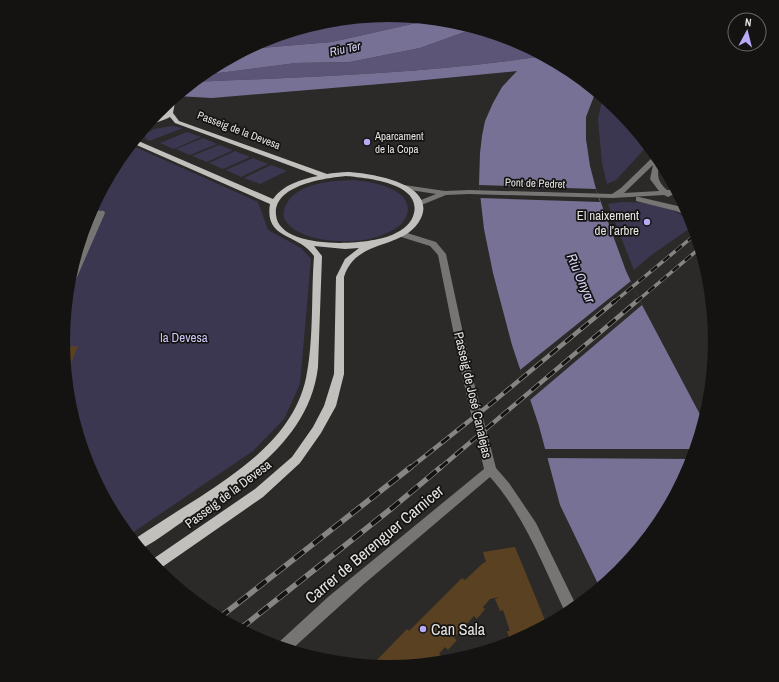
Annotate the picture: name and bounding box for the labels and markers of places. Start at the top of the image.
place label: Aparcament de la Copa [374,129,424,156]
marker: Aparcament de la Copa [362,137,372,147]
place label: El naixement de l’arbre [577,207,639,239]
marker: El naixement de l’arbre [642,217,652,227]
place label: Can Sala [431,618,486,640]
marker: Can Sala [418,624,428,634]

